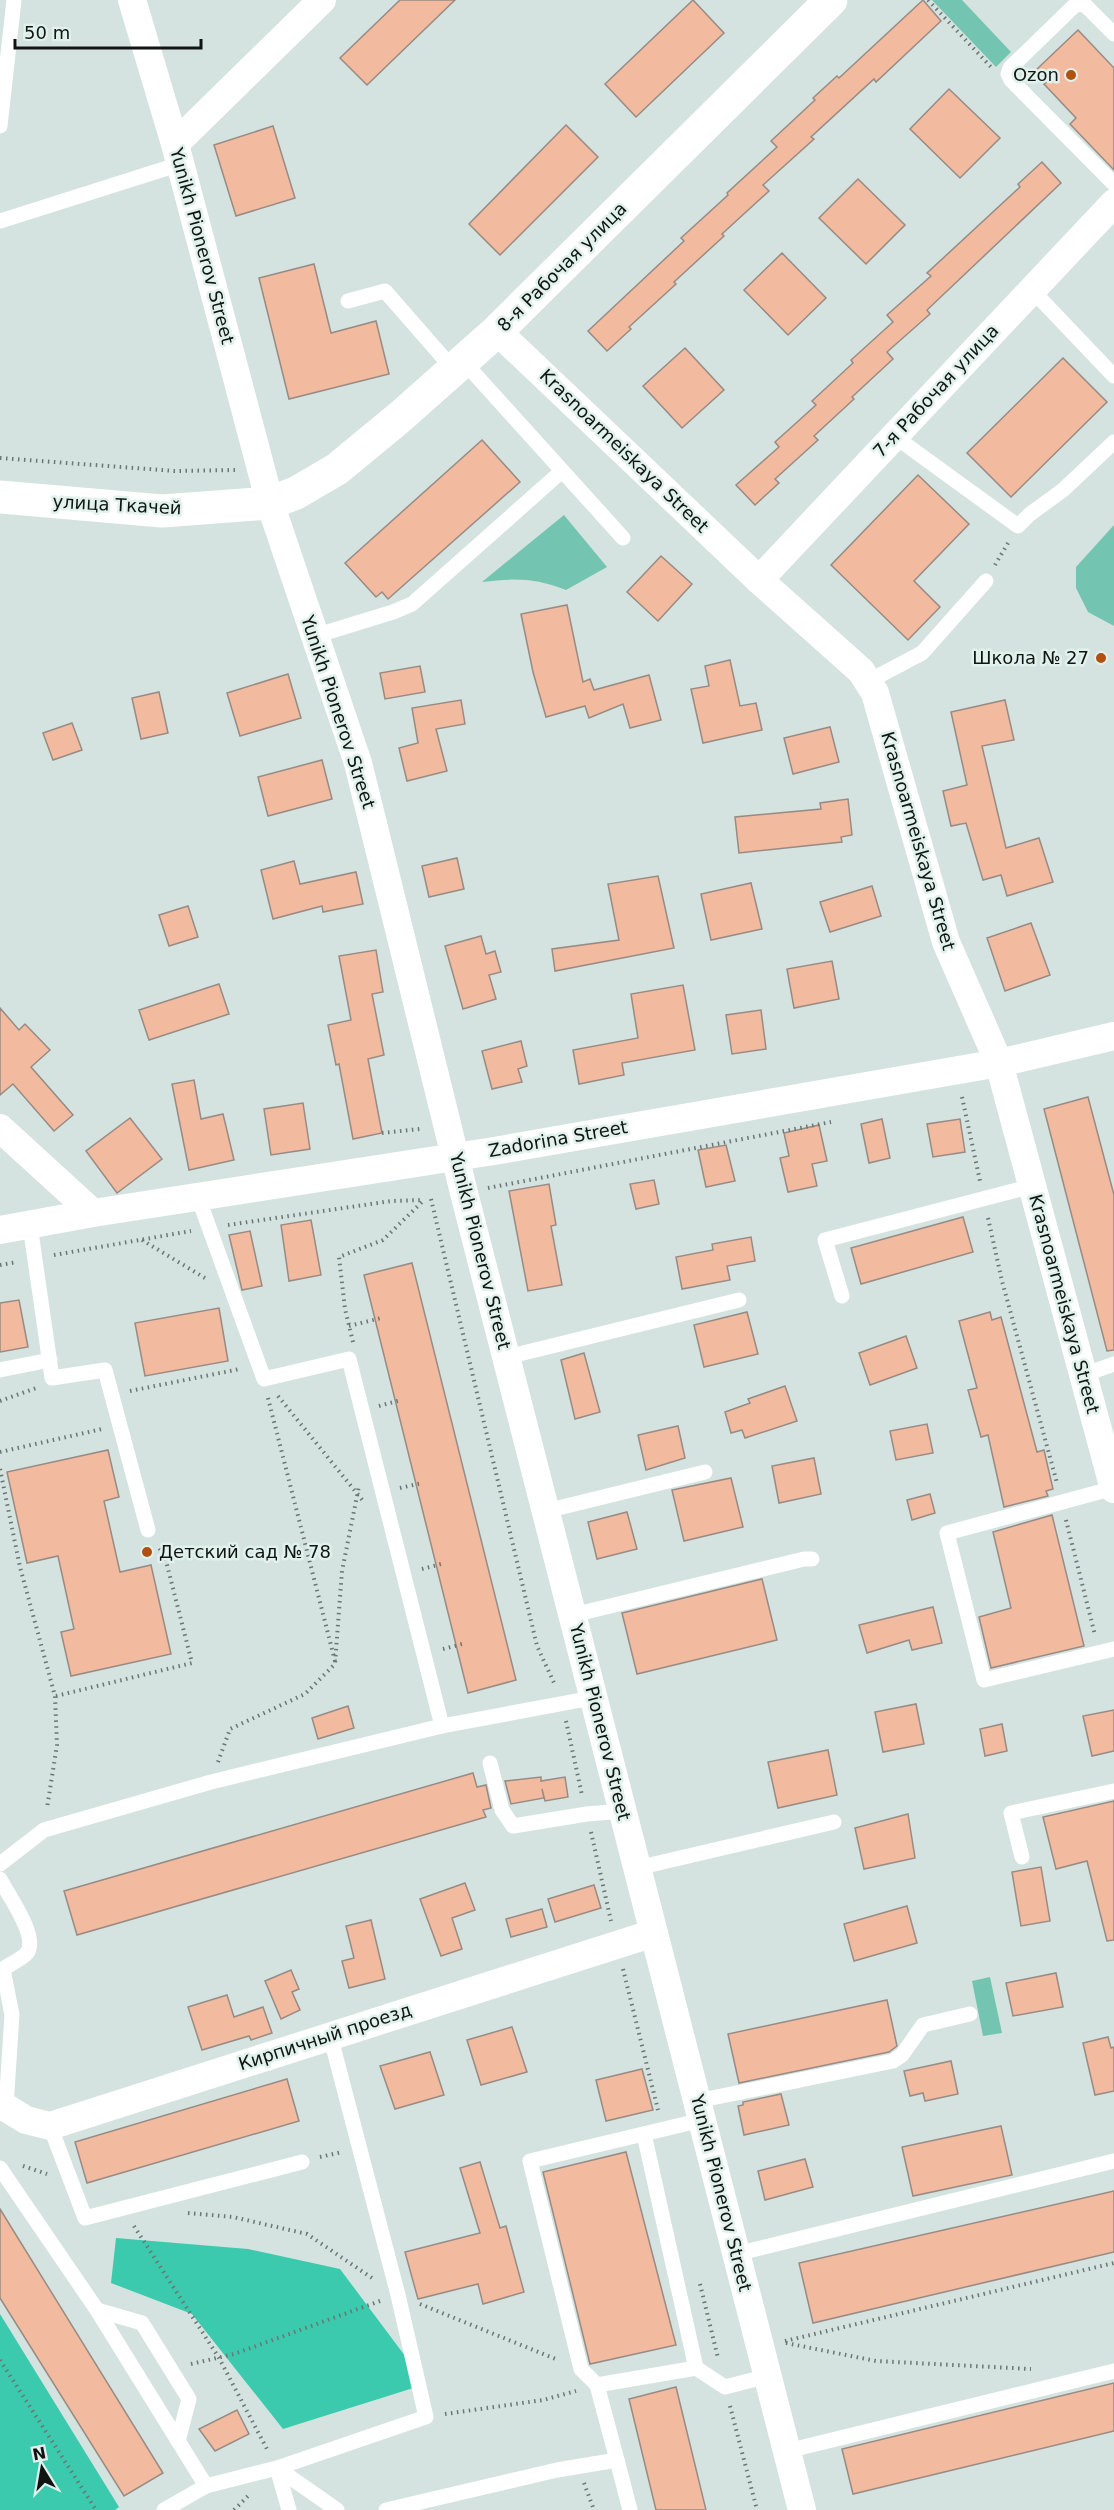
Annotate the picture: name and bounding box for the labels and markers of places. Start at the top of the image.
place label: Ozon [1013,64,1059,85]
marker: Ozon [1064,68,1078,82]
place label: Школа № 27 [972,647,1089,668]
marker: Школа № 27 [1094,651,1108,665]
place label: Детский сад № 78 [159,1541,331,1562]
marker: Детский сад № 78 [140,1545,154,1559]

